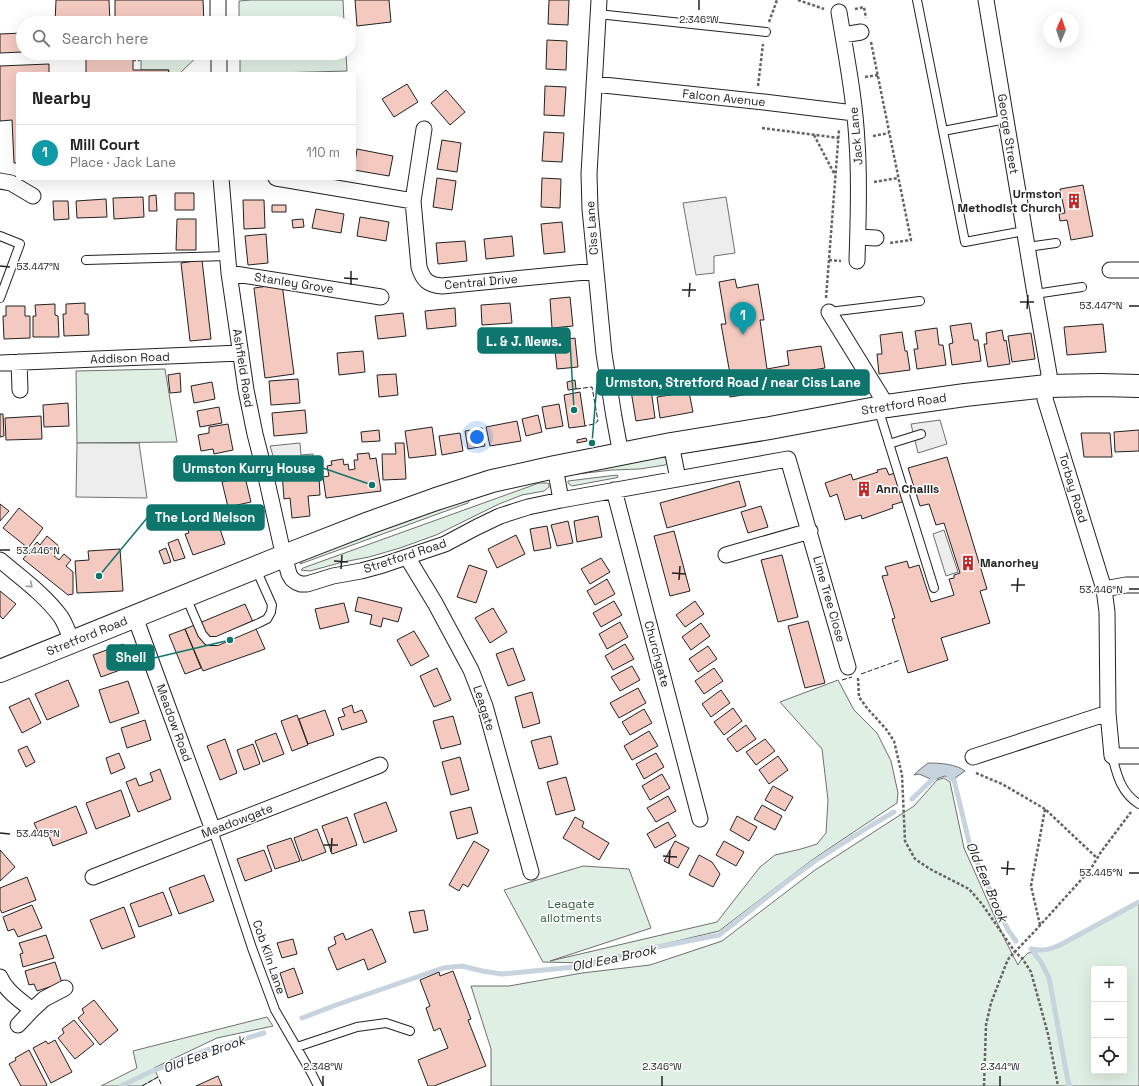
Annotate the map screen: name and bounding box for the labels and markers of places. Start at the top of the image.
place label: Urmston Methodist Church [958,186,1062,216]
building icon: Urmston Methodist Church [1065,192,1083,210]
pin: 1 [730,302,756,335]
callout: L. & J. News. [478,328,570,353]
callout: Urmston, Stretford Road / near Ciss Lane [597,370,869,395]
callout: Urmston Kurry House [174,456,323,481]
building icon: Ann Challis [855,480,873,498]
place label: Ann Challis [876,481,939,497]
callout: The Lord Nelson [147,505,264,530]
building icon: Manorhey [959,554,977,572]
place label: Manorhey [980,555,1039,571]
callout: Shell [107,645,154,670]

